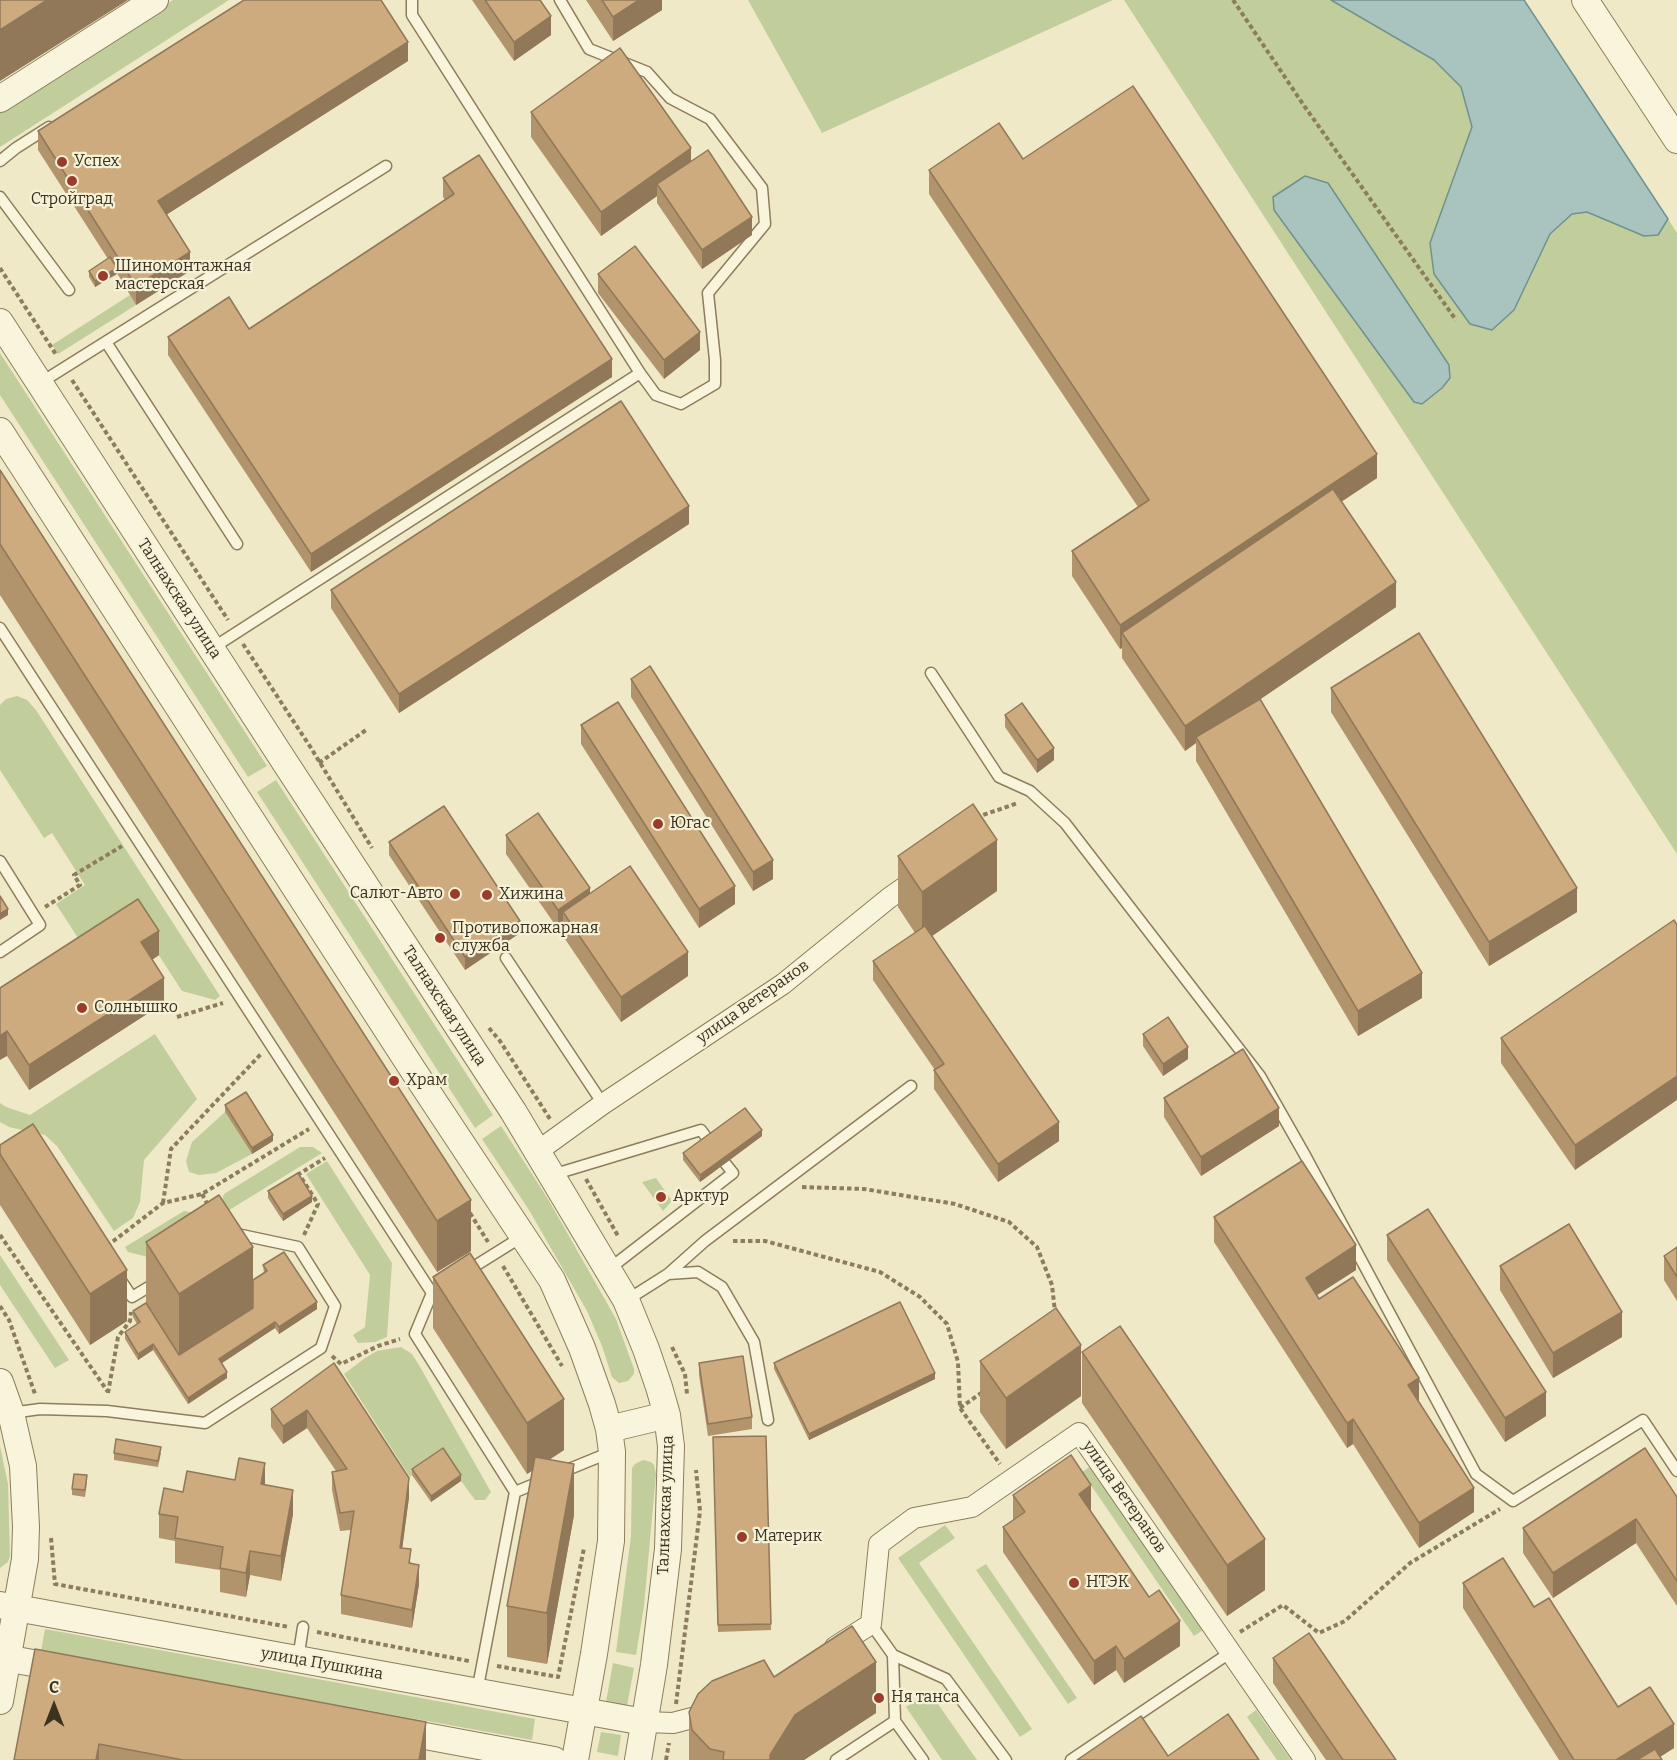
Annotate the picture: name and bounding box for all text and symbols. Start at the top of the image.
place label: Успех [74,152,119,172]
marker: Успех [55,155,69,169]
marker: Стройград [65,174,79,188]
place label: Стройград [31,190,113,210]
place label: Шиномонтажная мастерская [115,257,251,295]
marker: Шиномонтажная мастерская [96,269,110,283]
street label: Талнахская улица [133,535,225,663]
place label: Югас [670,814,710,834]
marker: Югас [651,817,665,831]
place label: Салют-Авто [350,884,443,904]
place label: Хижина [499,885,564,905]
marker: Салют-Авто [448,887,462,901]
marker: Хижина [480,888,494,902]
place label: Противопожарная служба [452,919,598,957]
marker: Противопожарная служба [433,931,447,945]
street label: Талнахская улица [398,942,490,1070]
street label: улица Ветеранов [693,956,813,1048]
place label: Солнышко [94,998,178,1018]
marker: Солнышко [75,1001,89,1015]
place label: Храм [406,1071,447,1091]
marker: Храм [387,1074,401,1088]
place label: Арктур [673,1187,729,1207]
marker: Арктур [654,1190,668,1204]
street label: Талнахская улица [654,1435,678,1575]
street label: улица Ветеранов [1078,1437,1170,1557]
place label: Материк [754,1527,822,1547]
marker: Материк [735,1530,749,1544]
place label: НТЭК [1086,1573,1129,1593]
marker: НТЭК [1067,1576,1081,1590]
street label: улица Пушкина [259,1644,385,1684]
north arrow [24,1676,84,1736]
text: С [49,1678,59,1697]
place label: Ня танса [891,1688,960,1708]
marker: Ня танса [872,1691,886,1705]

